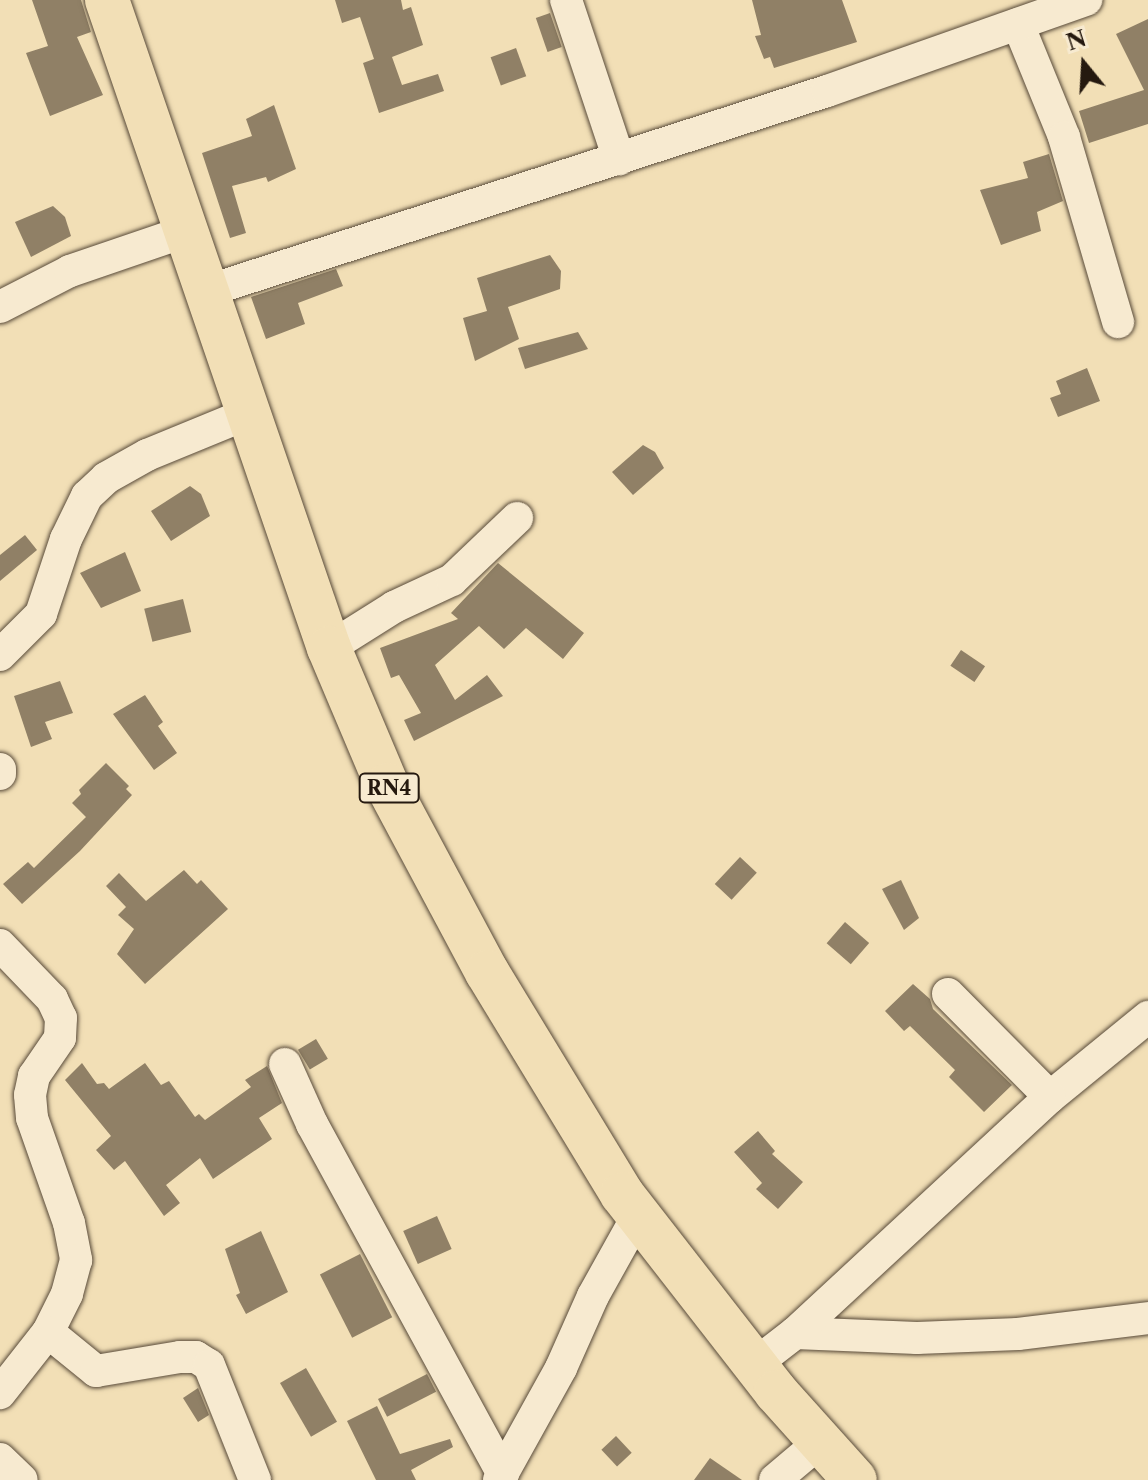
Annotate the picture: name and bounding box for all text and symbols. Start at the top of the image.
north arrow [1044,24,1124,104]
text: N [1063,25,1090,56]
road number: RN4 [357,772,421,804]

